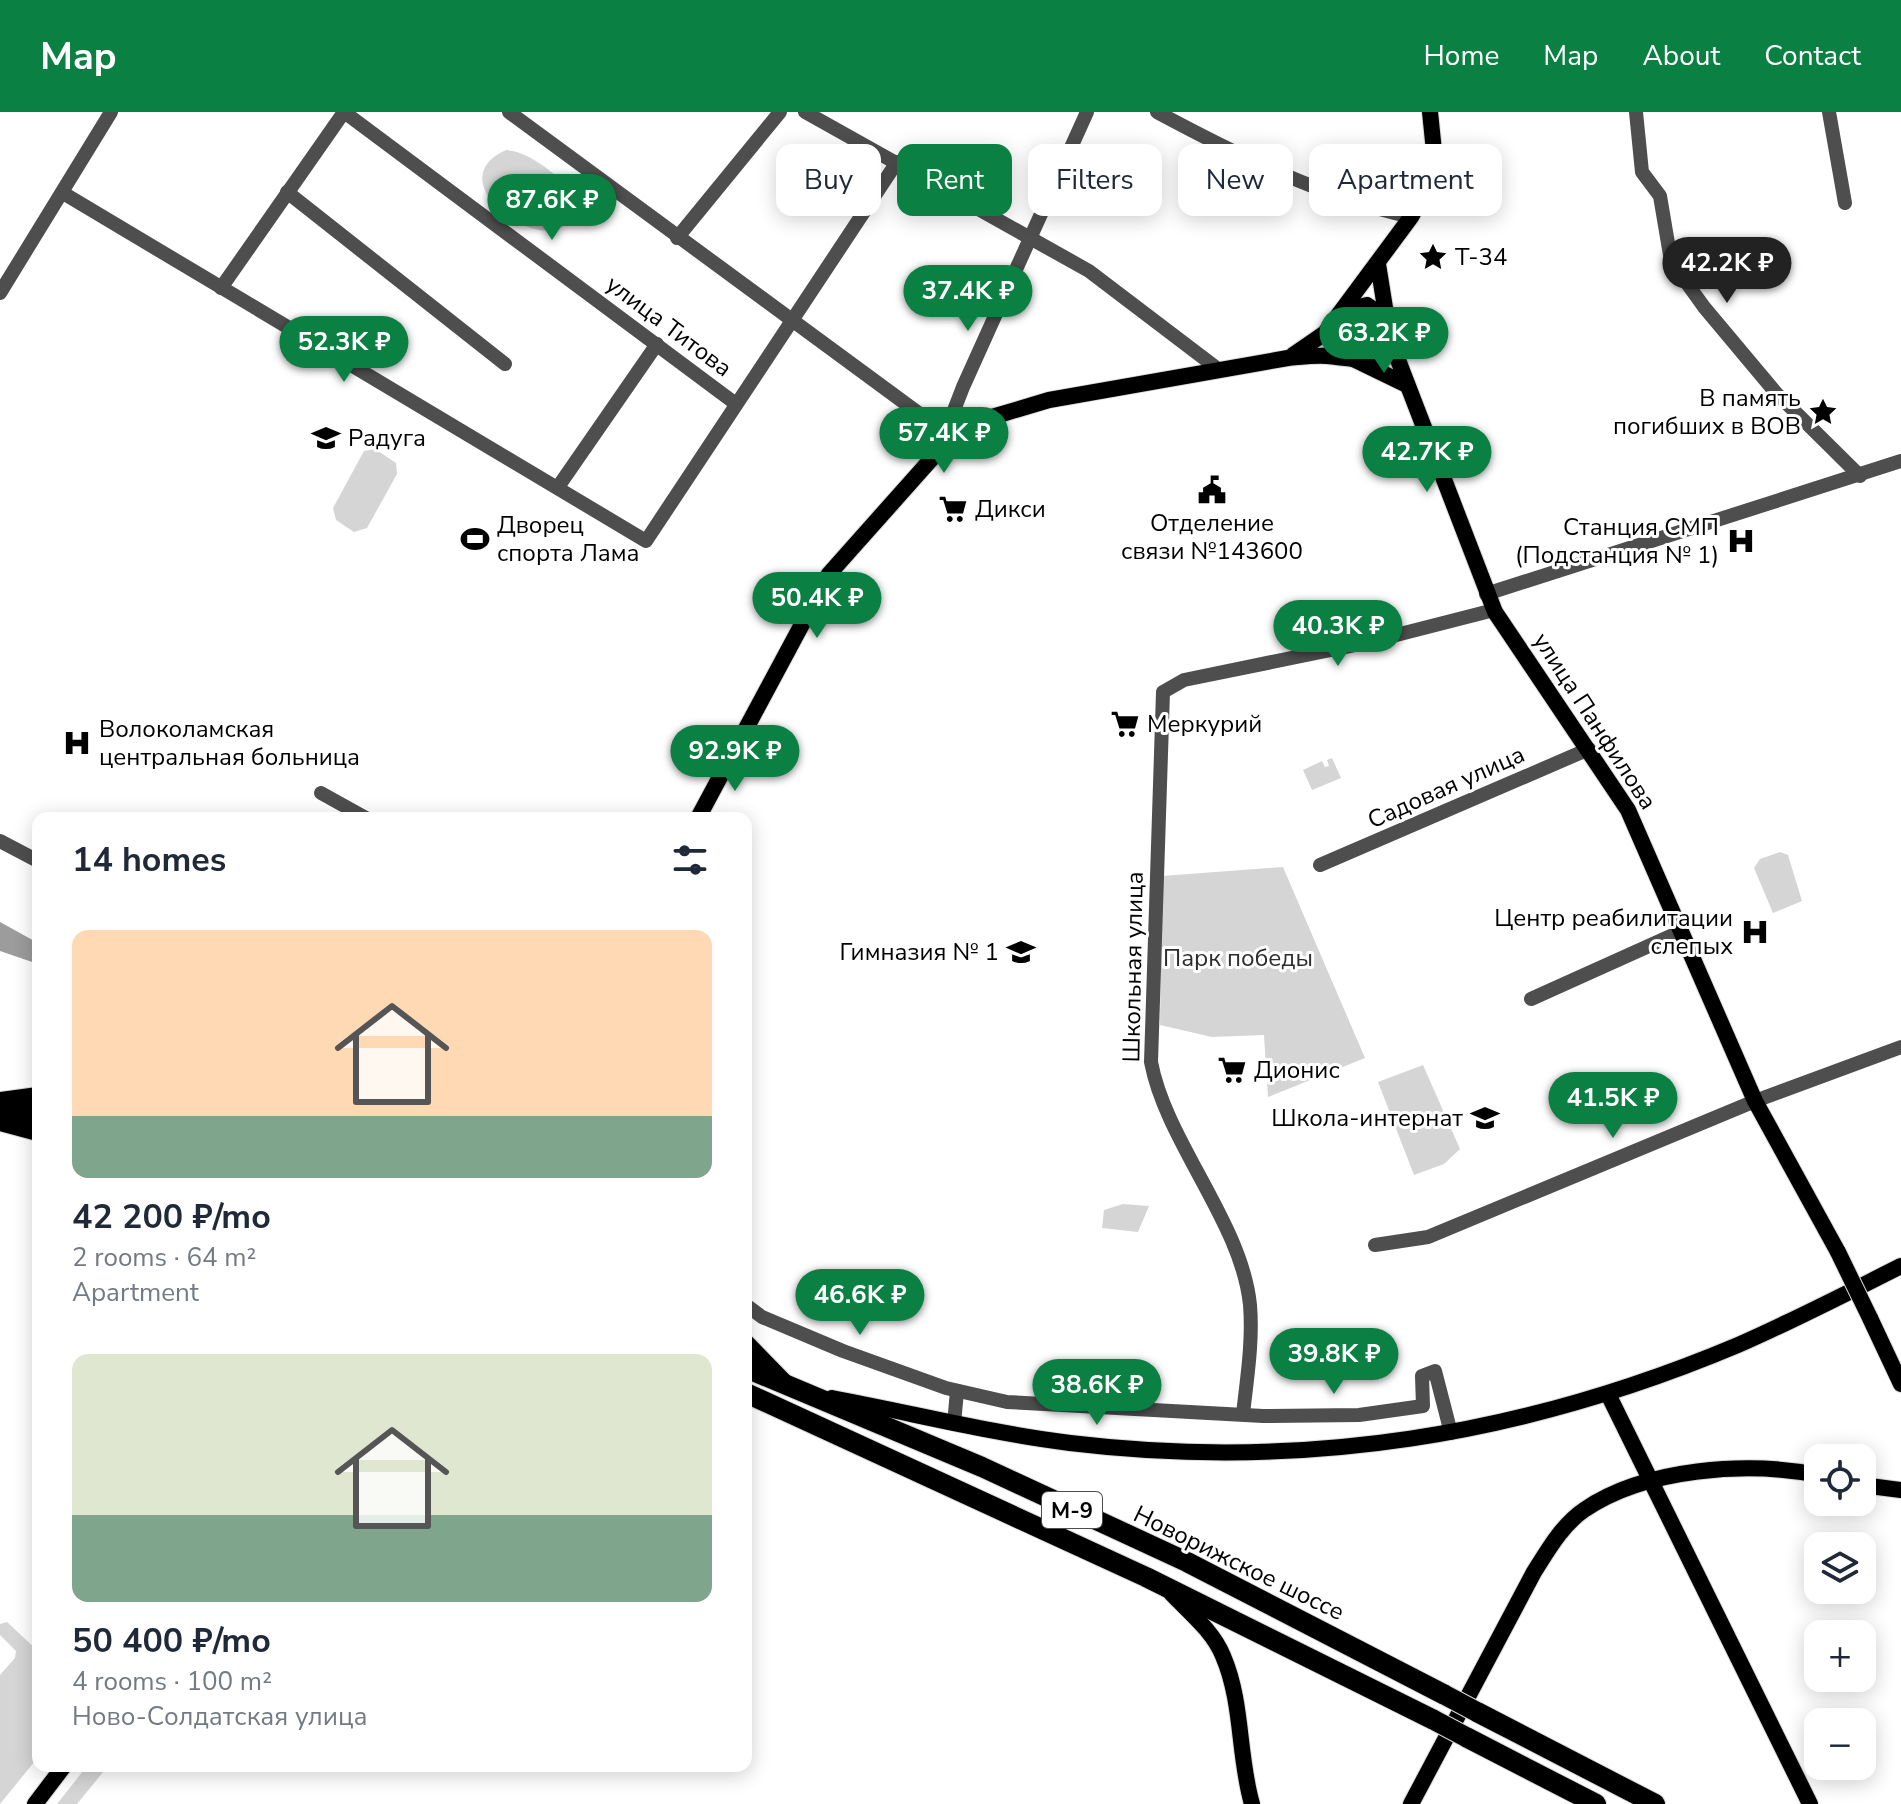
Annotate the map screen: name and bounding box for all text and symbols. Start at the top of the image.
text: Map [40,31,117,82]
text: Home [1424,37,1499,75]
text: Map [1543,37,1598,75]
text: About [1642,37,1720,75]
text: Contact [1764,37,1861,75]
chip: Buy [776,144,881,216]
chip: Rent [897,144,1012,216]
chip: Filters [1028,144,1162,216]
chip: New [1178,144,1293,216]
chip: Apartment [1309,144,1502,216]
pin: 87.6K ₽ [478,174,626,242]
text: 87.6K ₽ [505,182,599,217]
pin: 42.2K ₽ [1653,237,1801,305]
place label: Т-34 [1455,241,1507,273]
place icon: Т-34 [1418,242,1448,272]
text: 42.2K ₽ [1680,245,1774,280]
pin: 37.4K ₽ [894,265,1042,333]
street label: улица Титова [599,268,739,384]
text: 37.4K ₽ [921,273,1015,308]
pin: 63.2K ₽ [1310,307,1458,375]
text: 63.2K ₽ [1337,315,1431,350]
pin: 52.3K ₽ [270,316,418,384]
text: 52.3K ₽ [297,324,391,359]
place label: В память погибших в ВОВ [1613,382,1801,442]
place icon: В память погибших в ВОВ [1808,397,1838,427]
pin: 57.4K ₽ [870,407,1018,475]
text: 57.4K ₽ [897,415,991,450]
place label: Радуга [348,422,426,454]
school or university icon: Радуга [311,423,341,453]
pin: 42.7K ₽ [1353,426,1501,494]
text: 42.7K ₽ [1380,434,1474,469]
public building icon: Отделение связи №143600 [1197,475,1227,505]
place label: Дикси [975,493,1046,525]
supermarket icon: Дикси [938,494,968,524]
place label: Отделение связи №143600 [1121,507,1303,567]
place label: Дворец спорта Лама [497,509,639,569]
place label: Станция СМП (Подстанция № 1) [1515,511,1719,571]
sports icon: Дворец спорта Лама [460,524,490,554]
hospital icon: Станция СМП (Подстанция № 1) [1726,526,1756,556]
pin: 50.4K ₽ [743,572,891,640]
text: 50.4K ₽ [770,580,864,615]
pin: 40.3K ₽ [1264,600,1412,668]
text: 40.3K ₽ [1291,608,1385,643]
street label: улица Панфилова [1526,626,1664,816]
place label: Меркурий [1147,708,1262,740]
supermarket icon: Меркурий [1110,709,1140,739]
place label: Волоколамская центральная больница [99,713,360,773]
pin: 92.9K ₽ [661,725,809,793]
hospital icon: Волоколамская центральная больница [62,728,92,758]
text: 92.9K ₽ [688,733,782,768]
street label: Садовая улица [1362,738,1530,836]
text: 14 homes [72,837,226,883]
icon: filters [668,838,712,882]
street label: Школьная улица [1115,871,1151,1063]
place label: Центр реабилитации слепых [1494,902,1733,962]
hospital icon: Центр реабилитации слепых [1740,917,1770,947]
place label: Гимназия № 1 [840,936,999,968]
school or university icon: Гимназия № 1 [1006,937,1036,967]
park label: Парк победы [1163,942,1313,974]
icon: home [320,982,464,1126]
place label: Дионис [1254,1054,1340,1086]
supermarket icon: Дионис [1217,1055,1247,1085]
pin: 41.5K ₽ [1539,1072,1687,1140]
text: 41.5K ₽ [1566,1080,1660,1115]
place label: Школа-интернат [1271,1102,1463,1134]
school or university icon: Школа-интернат [1470,1103,1500,1133]
text: 42 200 ₽/mo [72,1194,271,1240]
text: 2 rooms · 64 m² [72,1240,256,1275]
pin: 46.6K ₽ [786,1269,934,1337]
text: Apartment [72,1275,199,1310]
text: 46.6K ₽ [813,1277,907,1312]
pin: 39.8K ₽ [1260,1328,1408,1396]
text: 39.8K ₽ [1287,1336,1381,1371]
pin: 38.6K ₽ [1023,1359,1171,1427]
text: 38.6K ₽ [1050,1367,1144,1402]
icon: home [320,1406,464,1550]
map controls [1804,1444,1876,1780]
button: locate [1804,1444,1876,1516]
road number: М-9 [1042,1492,1102,1528]
street label: Новорижское шоссе [1128,1498,1350,1628]
button: layers [1804,1532,1876,1604]
text: 50 400 ₽/mo [72,1618,271,1664]
button: + [1804,1620,1876,1692]
text: 4 rooms · 100 m² [72,1664,272,1699]
text: Ново-Солдатская улица [72,1699,368,1734]
button: − [1804,1708,1876,1780]

